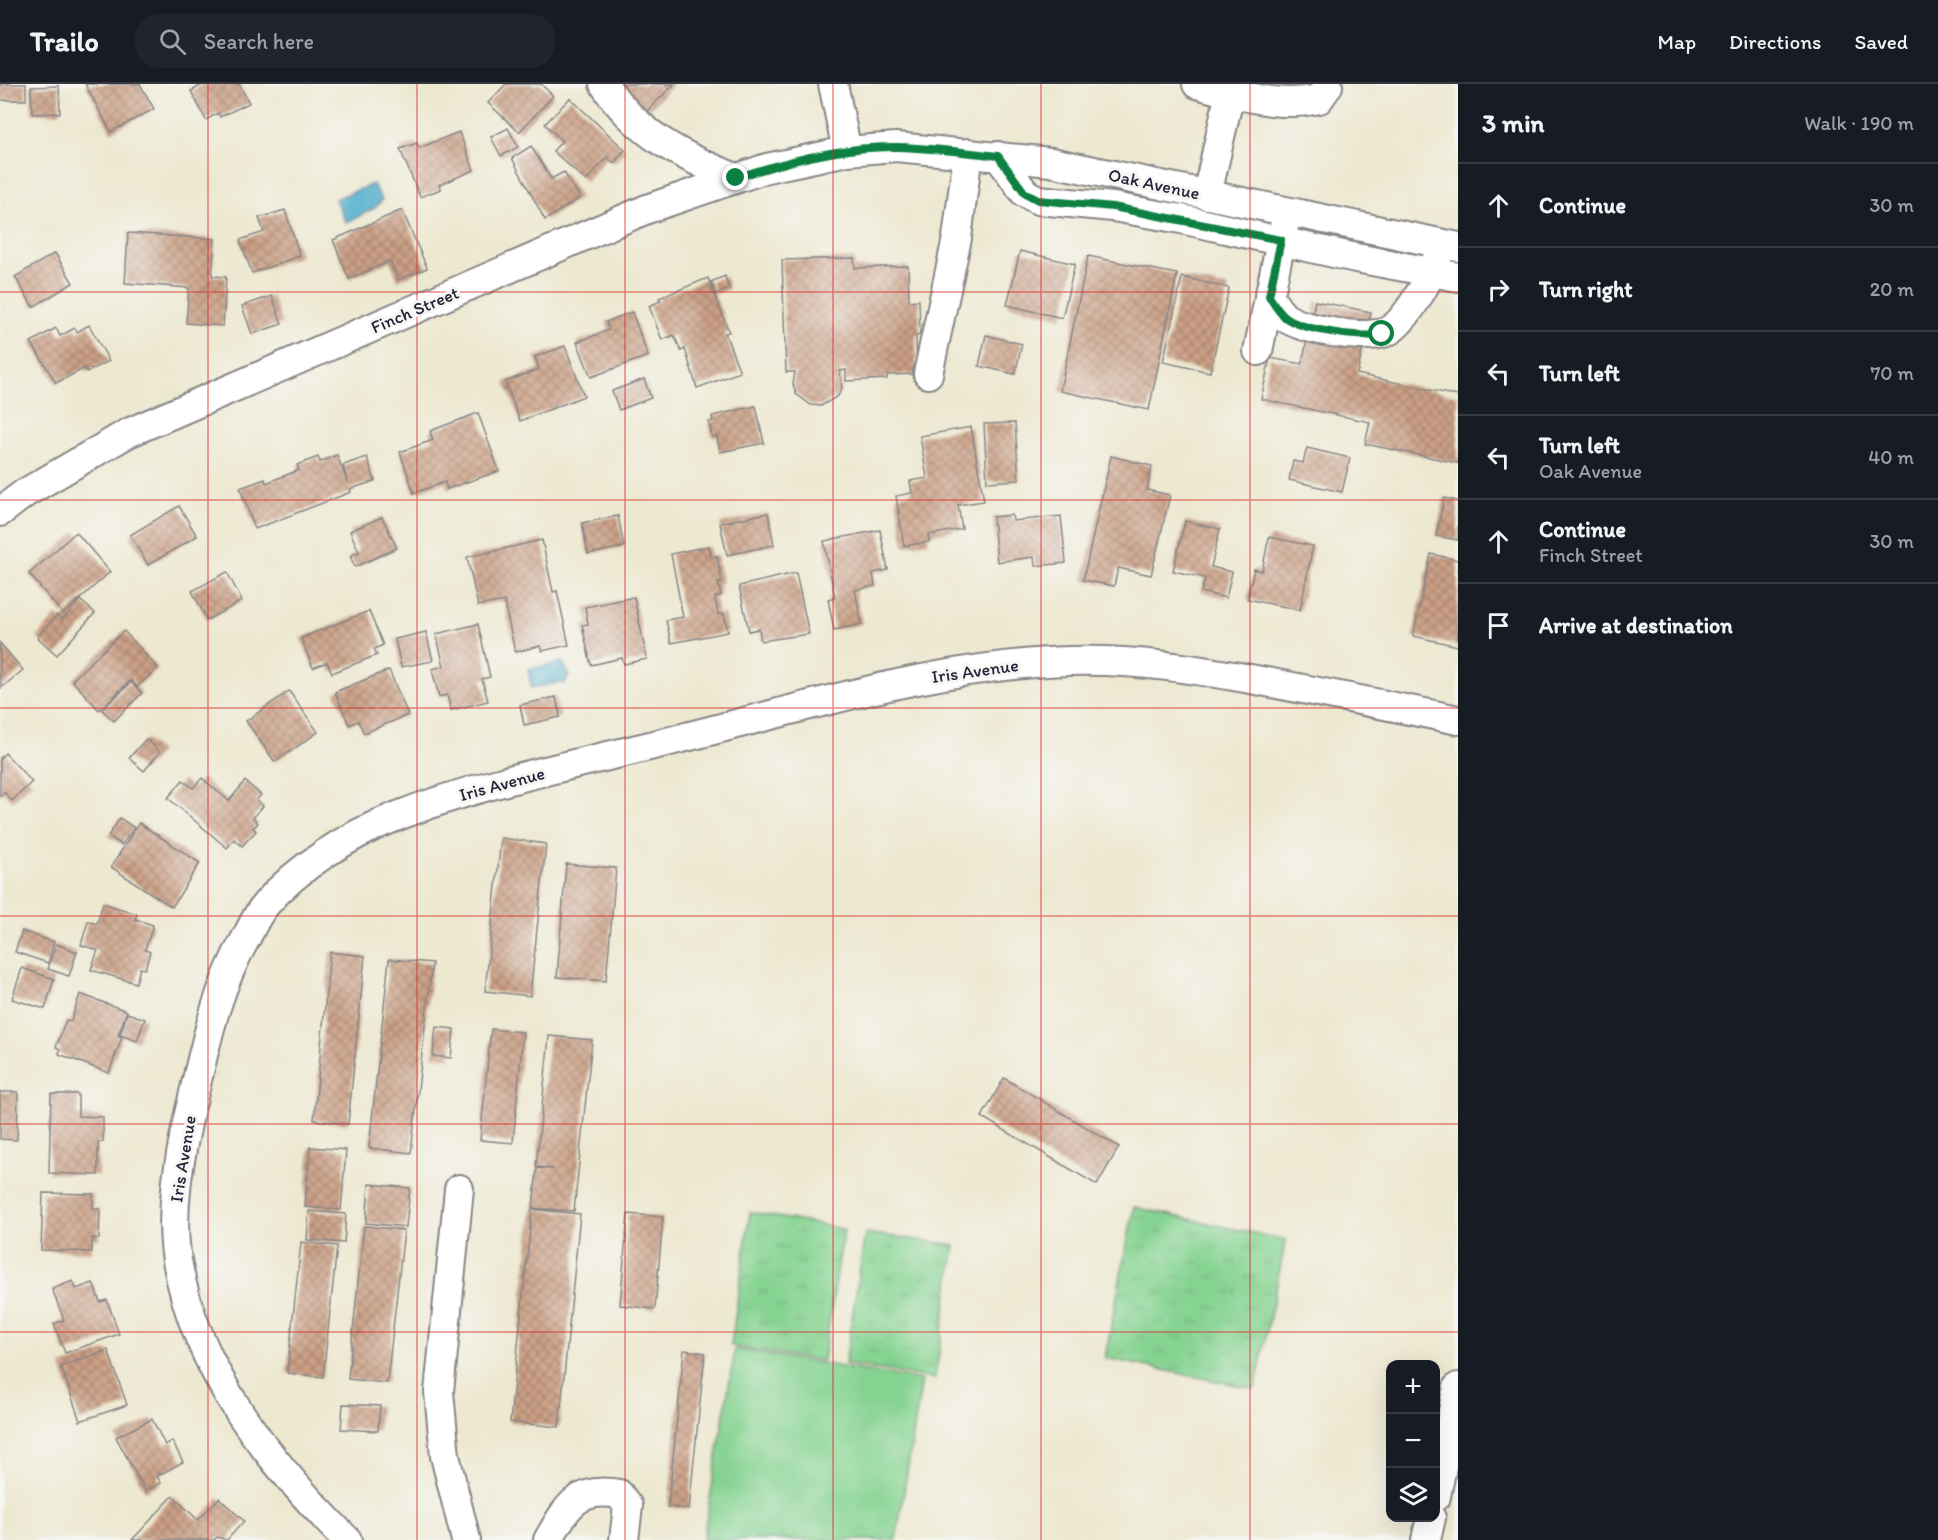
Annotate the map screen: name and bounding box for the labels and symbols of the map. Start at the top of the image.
route end [722,164,748,190]
street label: Oak Avenue [1106,164,1202,204]
street label: Finch Street [368,282,462,338]
route start [1368,320,1394,346]
street label: Iris Avenue [930,654,1020,688]
street label: Iris Avenue [457,762,547,806]
street label: Iris Avenue [165,1114,201,1204]

